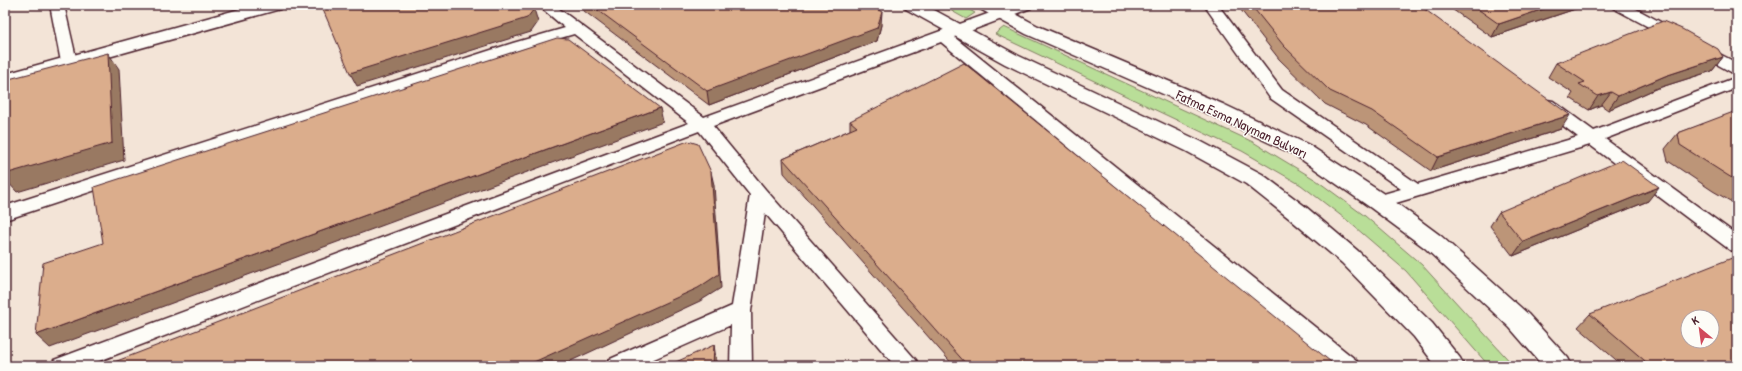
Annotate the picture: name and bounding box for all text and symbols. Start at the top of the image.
street label: Fatma Esma Nayman Bulvarı [1172,84,1311,163]
north arrow [1680,309,1720,349]
text: K [1689,313,1701,328]

